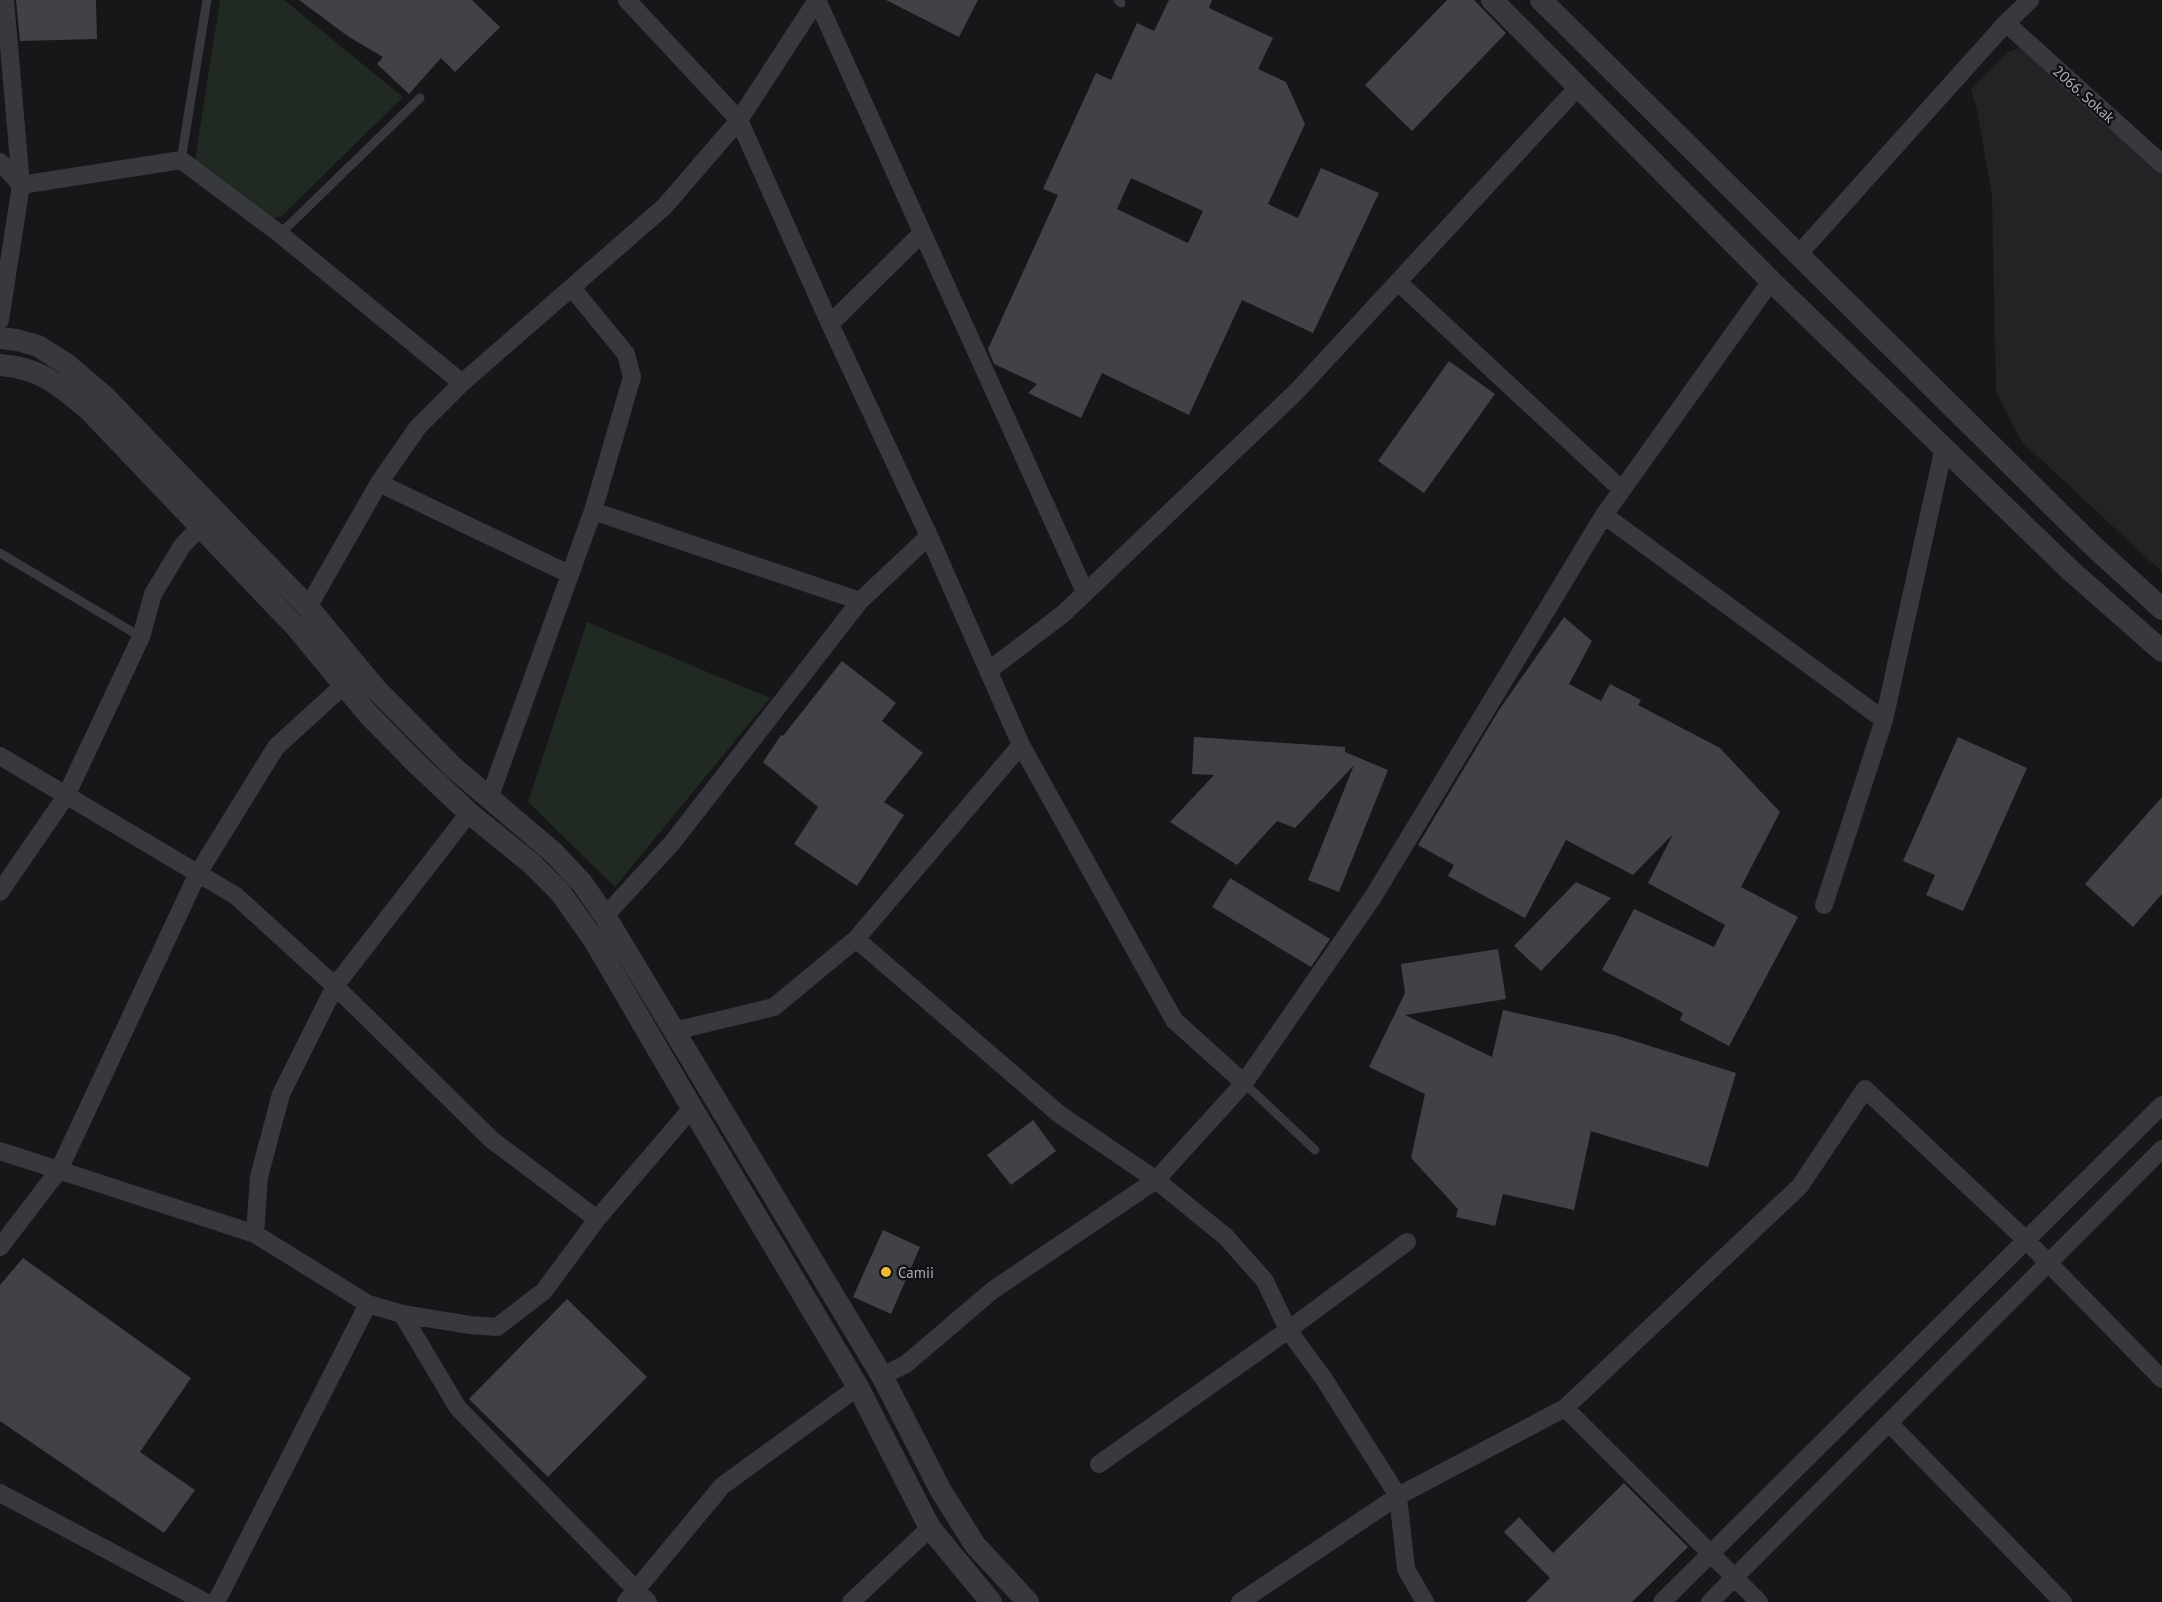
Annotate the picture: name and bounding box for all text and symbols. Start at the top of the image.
street label: 2066. Sokak [2049,61,2119,127]
place label: Camii [898,1263,934,1282]
marker: Camii [879,1265,893,1279]

